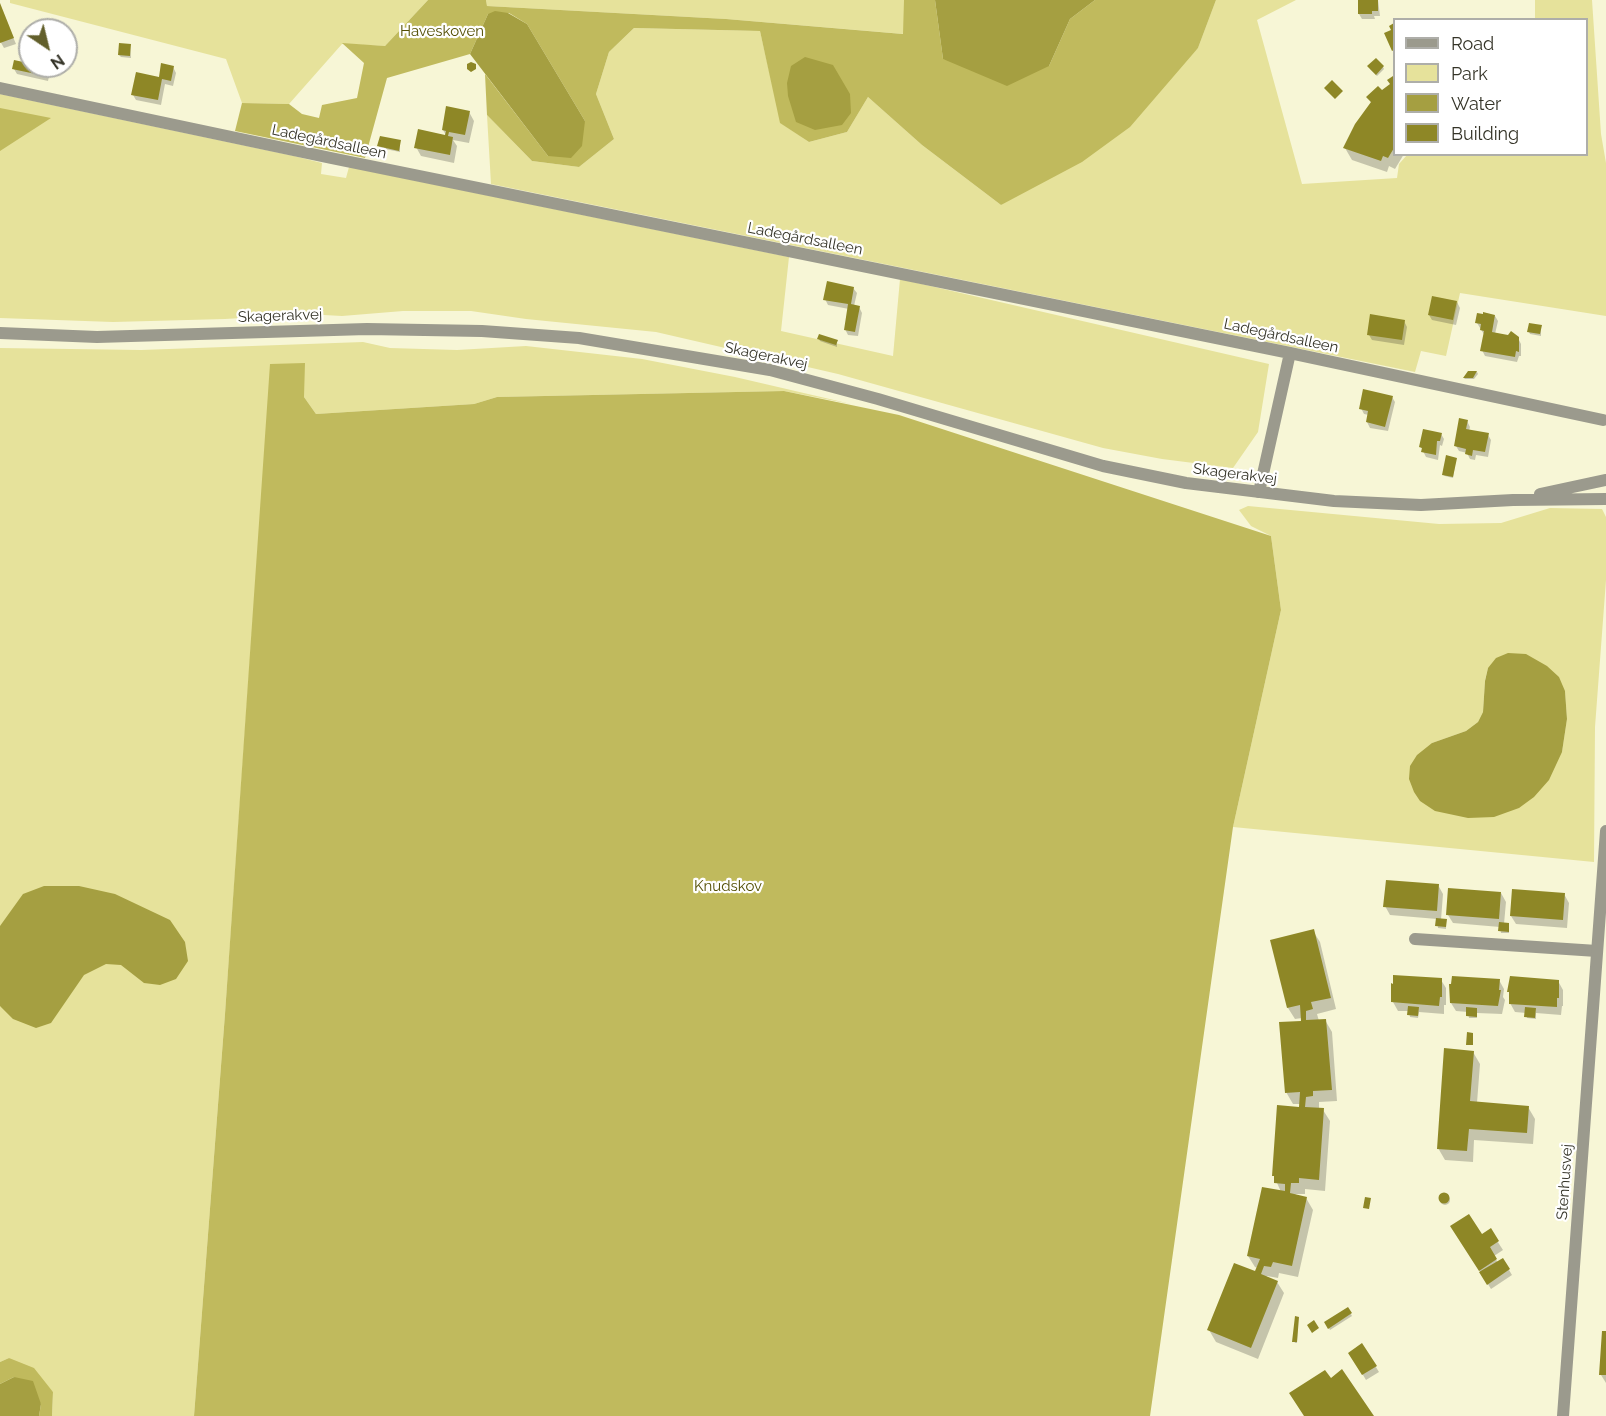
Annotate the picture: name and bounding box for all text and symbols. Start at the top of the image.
north arrow [18,18,78,78]
legend [1393,18,1588,156]
park label: Haveskoven [400,22,484,40]
text: Road [1451,33,1494,54]
text: N [47,50,68,73]
text: Park [1451,63,1488,84]
text: Water [1451,93,1501,114]
street label: Ladegårdsalleen [270,121,388,163]
text: Building [1451,123,1519,144]
street label: Ladegårdsalleen [746,219,864,259]
street label: Skagerakvej [237,306,323,326]
street label: Ladegårdsalleen [1222,315,1340,357]
street label: Skagerakvej [723,338,809,374]
street label: Skagerakvej [1192,460,1278,488]
park label: Knudskov [694,877,762,895]
street label: Stenhusvej [1553,1143,1577,1221]

